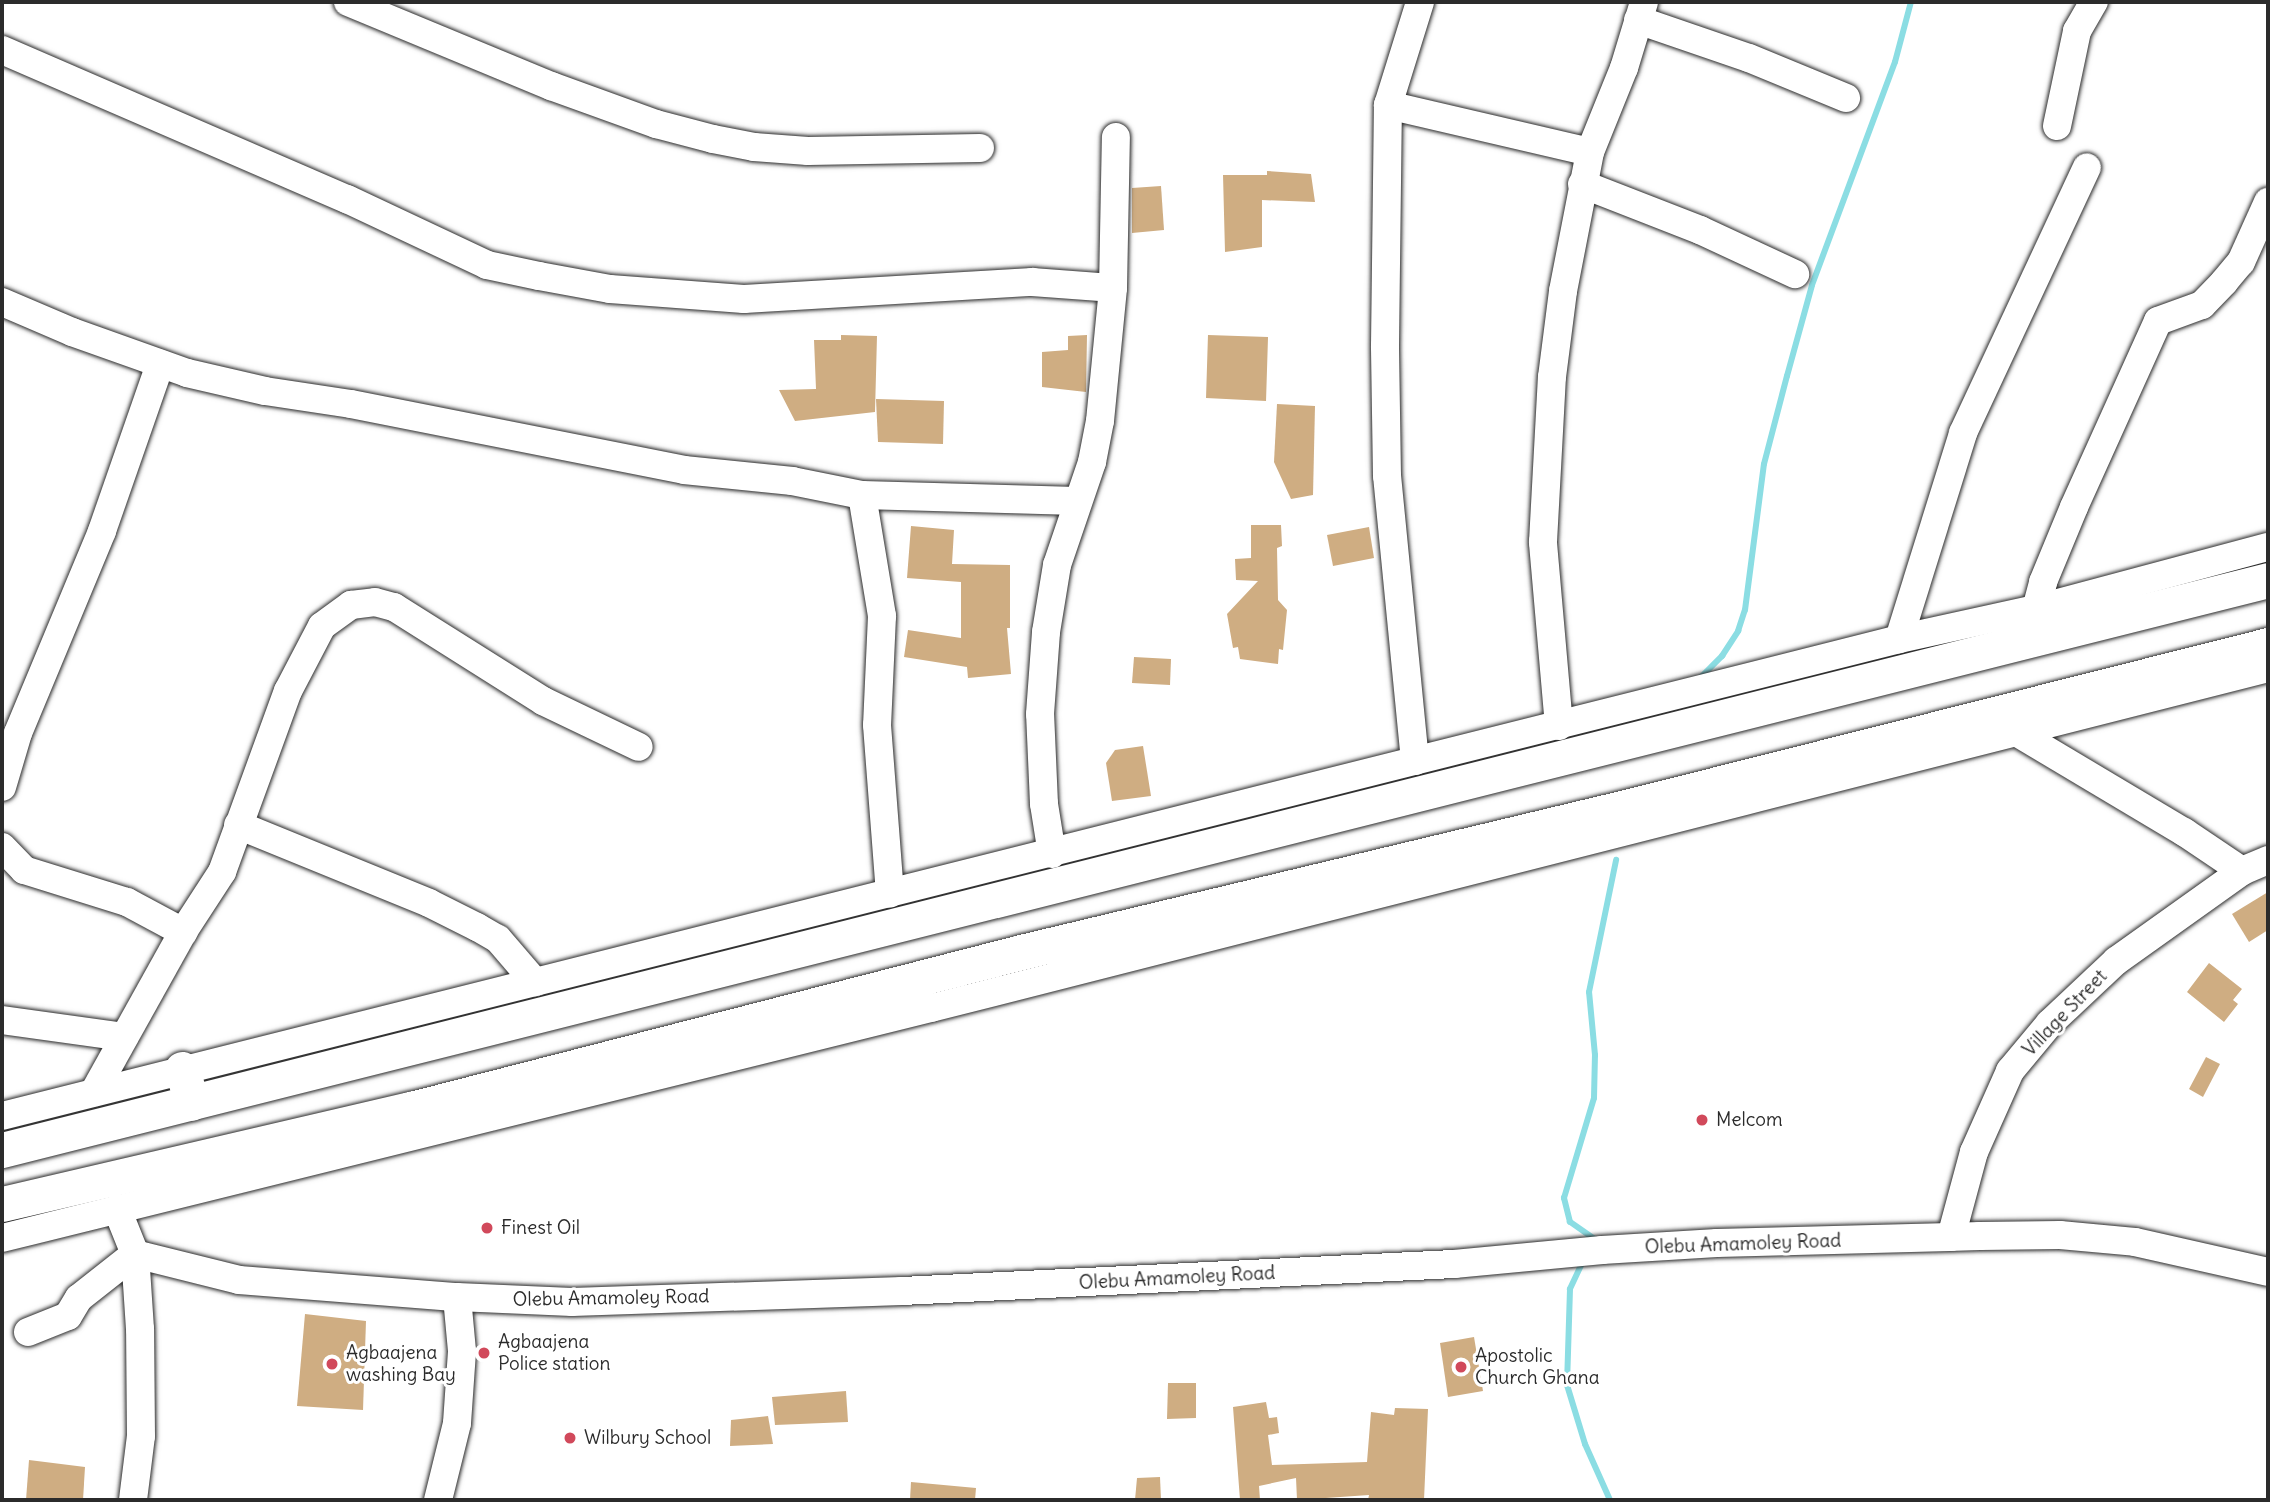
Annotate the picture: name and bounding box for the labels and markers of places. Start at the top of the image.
place label: Melcom [1716,1109,1783,1131]
marker: Melcom [1694,1112,1710,1128]
place label: Finest Oil [501,1217,580,1239]
marker: Finest Oil [479,1220,495,1236]
place label: Agbaajena Police station [498,1331,611,1375]
place label: Agbaajena washing Bay [346,1342,456,1386]
marker: Agbaajena Police station [476,1345,492,1361]
place label: Apostolic Church Ghana [1475,1345,1600,1389]
marker: Agbaajena washing Bay [324,1356,340,1372]
marker: Apostolic Church Ghana [1453,1359,1469,1375]
place label: Wilbury School [584,1427,711,1449]
marker: Wilbury School [562,1430,578,1446]

